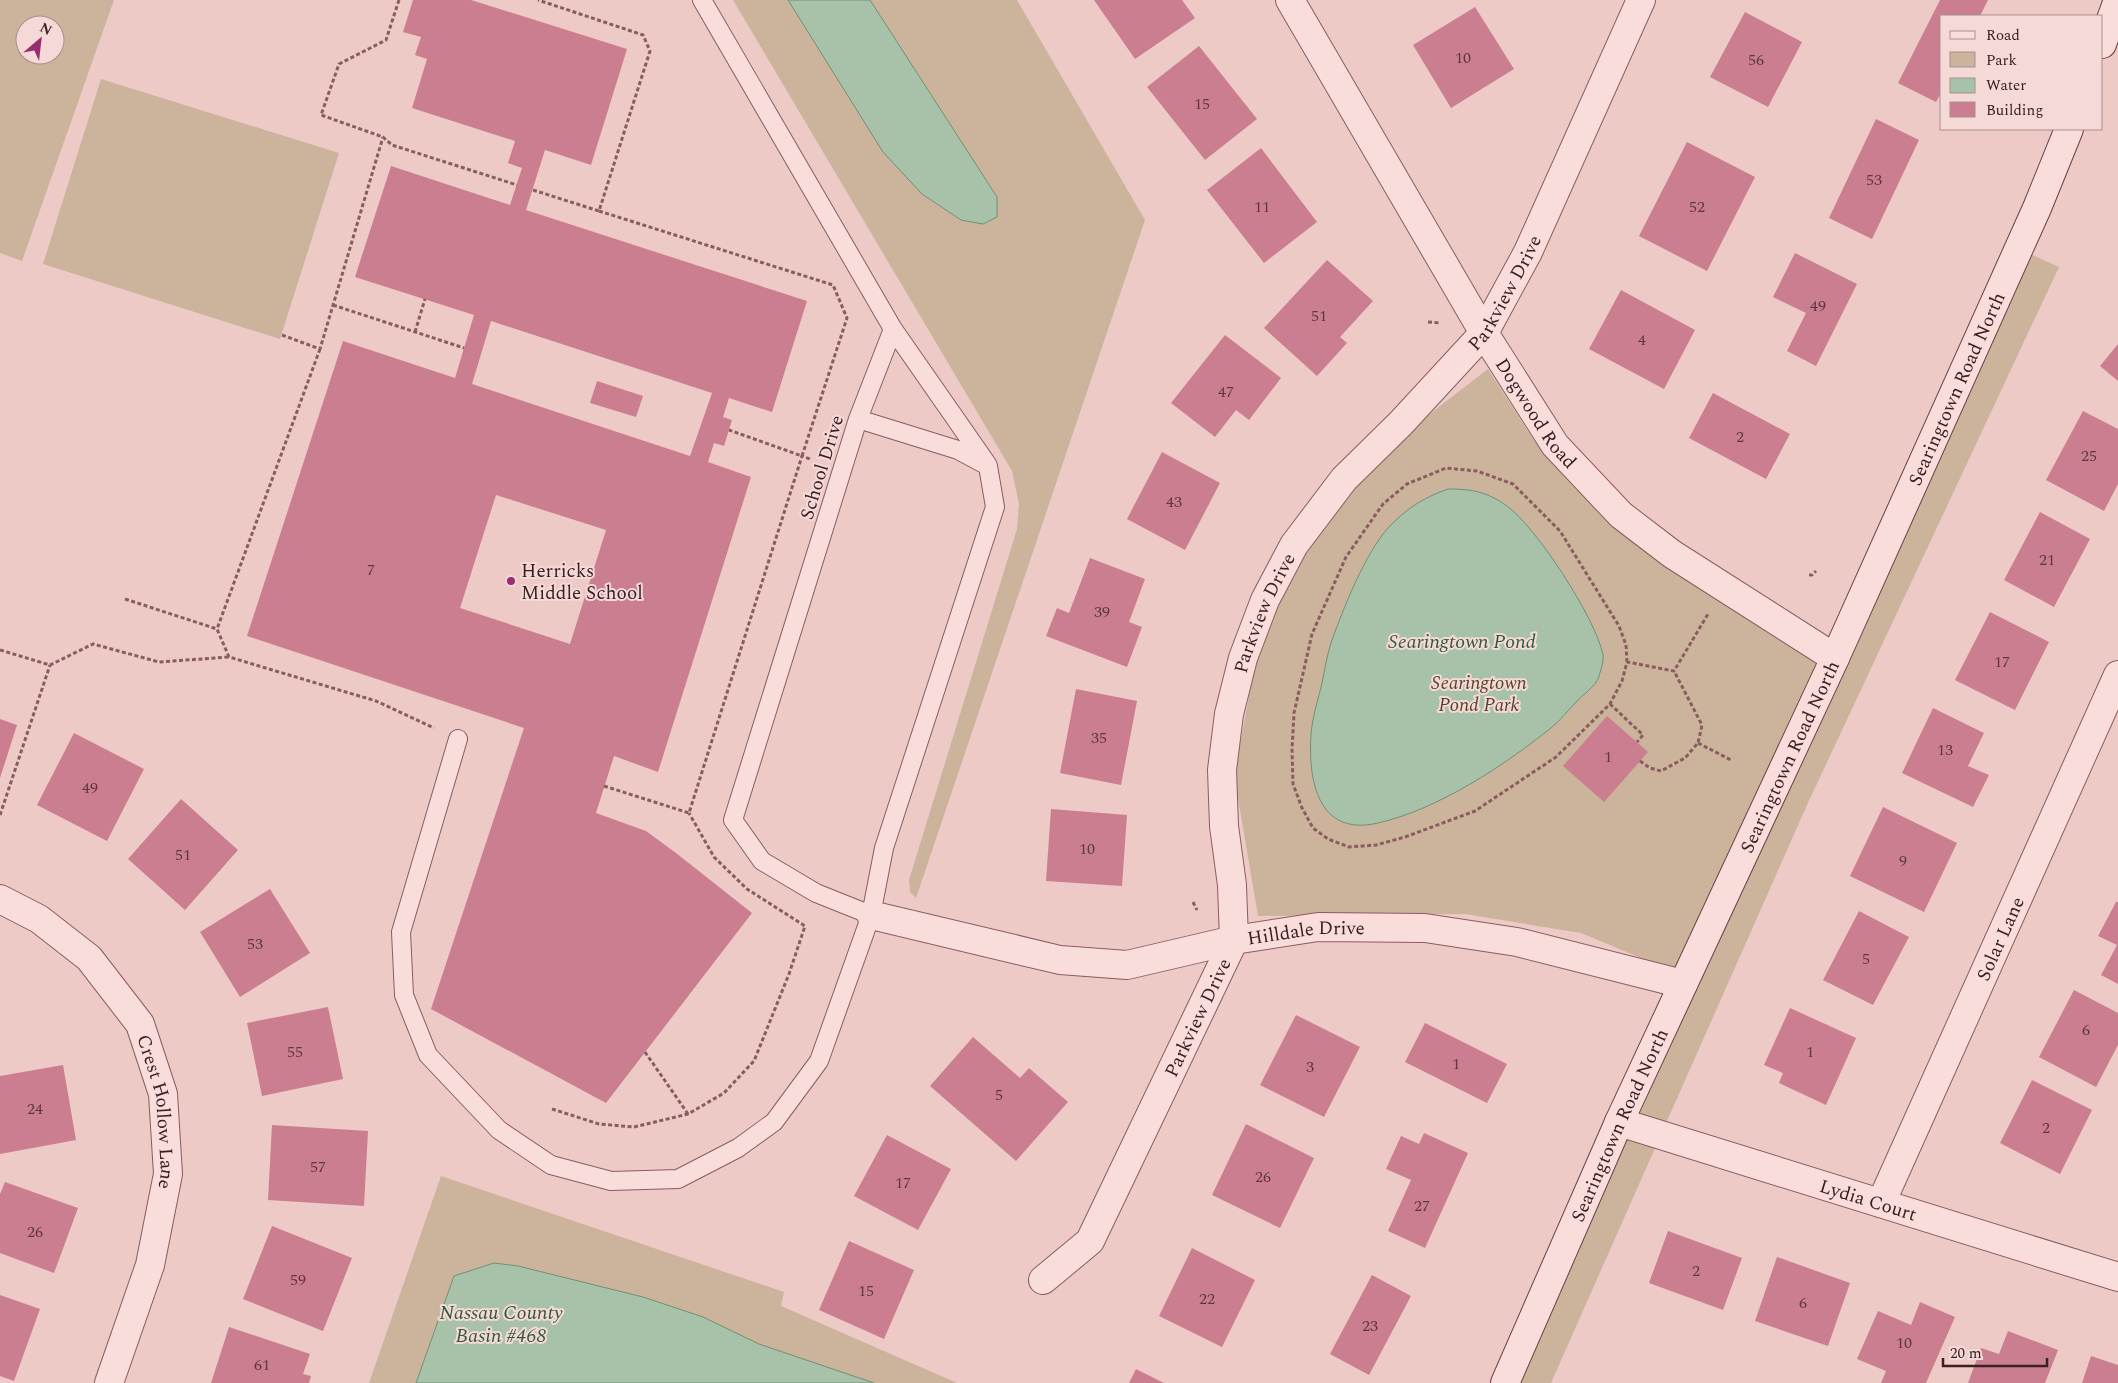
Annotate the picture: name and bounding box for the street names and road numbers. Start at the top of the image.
street label: Parkview Drive [1461,231,1550,358]
street label: Searingtown Road North [1901,288,2013,491]
street label: Dogwood Road [1487,352,1583,476]
street label: School Drive [793,411,852,523]
street label: Parkview Drive [1227,548,1303,677]
street label: Searingtown Road North [1733,656,1848,858]
street label: Solar Lane [1970,892,2033,986]
street label: Hilldale Drive [1245,914,1365,954]
street label: Parkview Drive [1157,953,1239,1082]
street label: Searingtown Road North [1564,1024,1677,1227]
street label: Crest Hollow Lane [128,1031,182,1192]
street label: Lydia Court [1815,1172,1920,1230]

